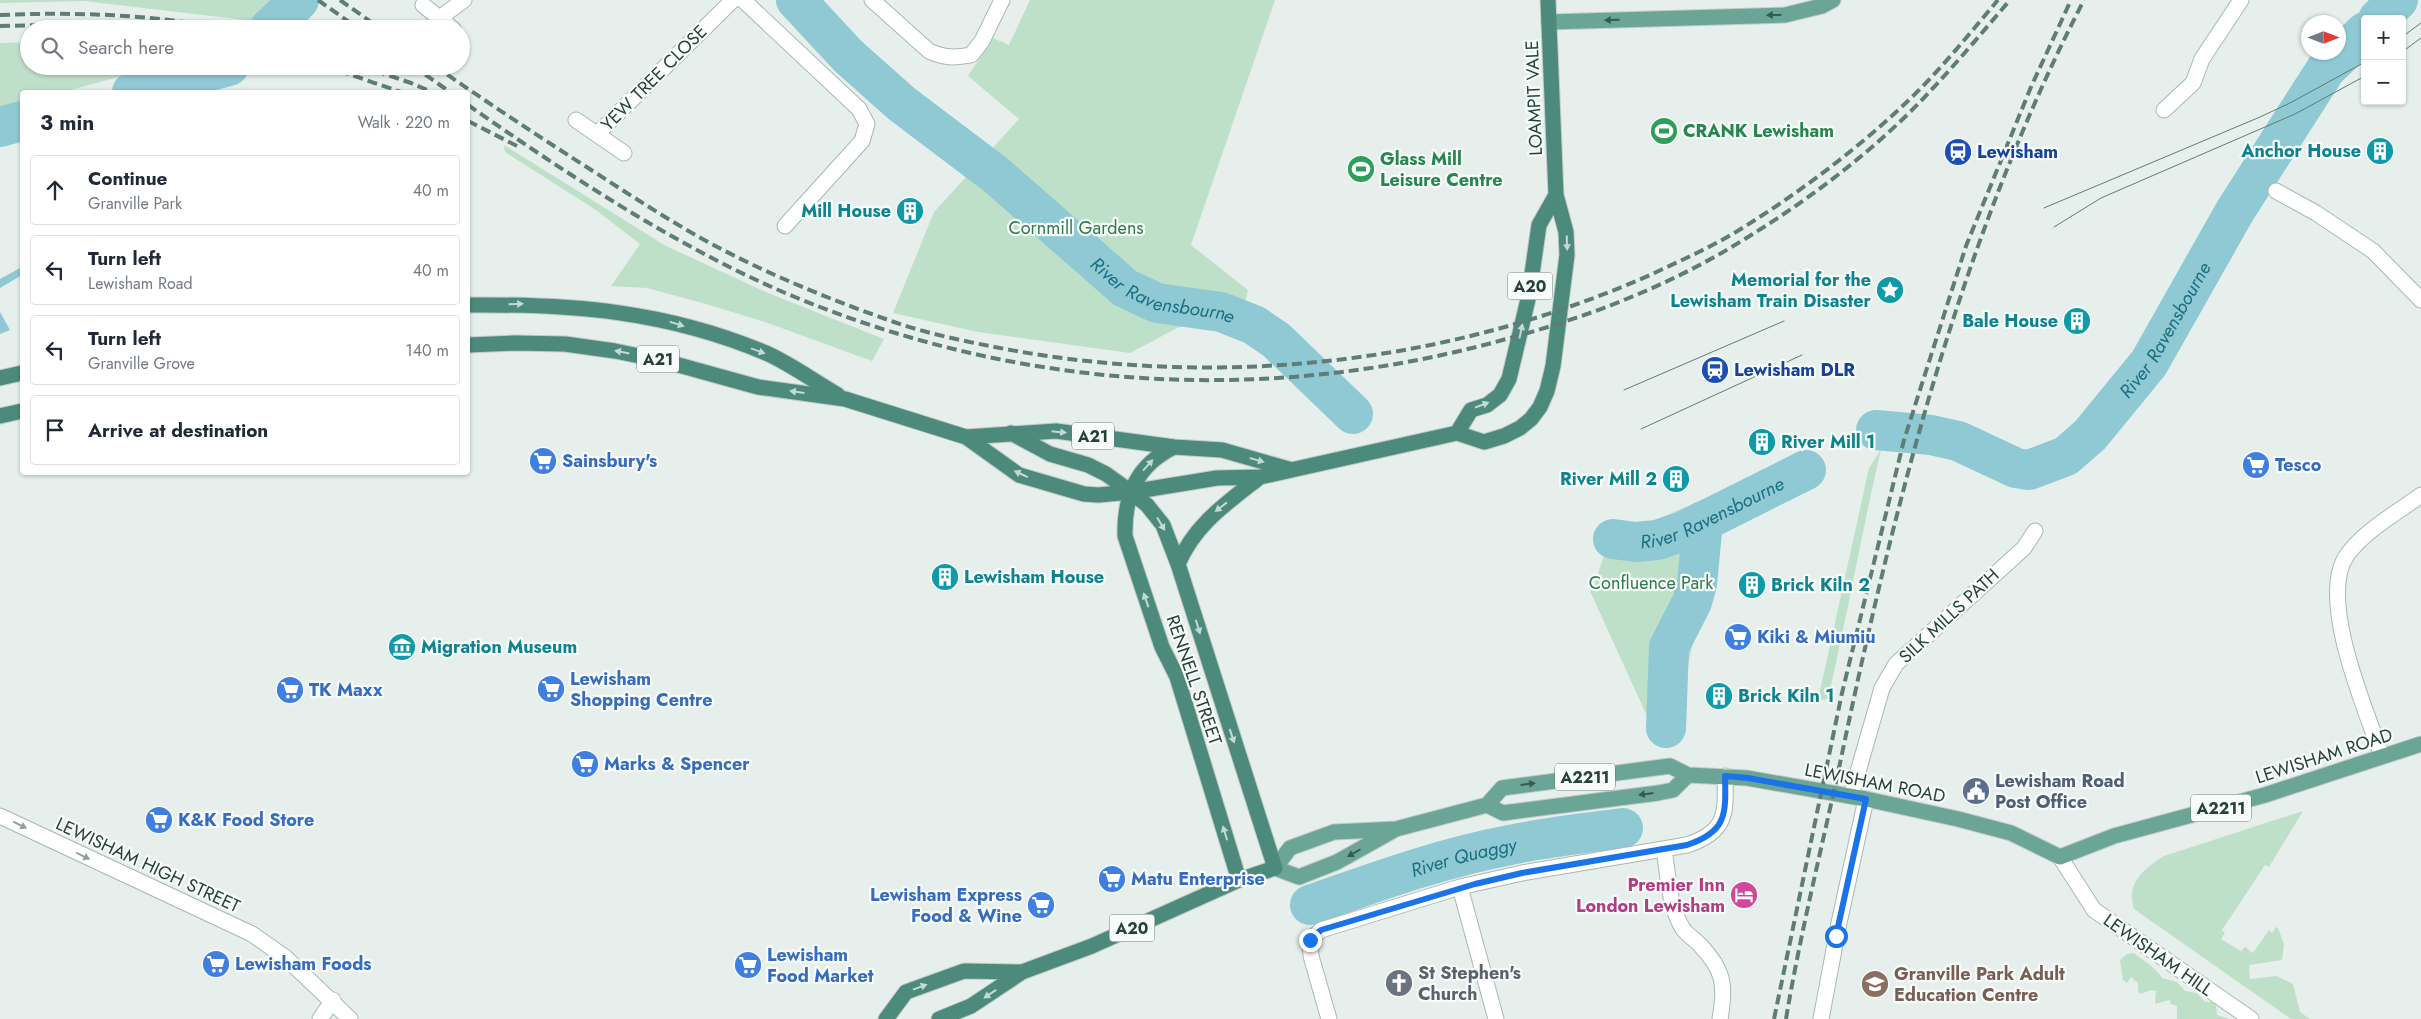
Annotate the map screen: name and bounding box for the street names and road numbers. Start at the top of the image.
street label: YEW TREE CLOSE [595,19,713,137]
street label: LOAMPIT VALE [1519,40,1549,156]
road number: A20 [1508,272,1552,300]
road number: A21 [637,346,679,372]
road number: A21 [1072,422,1114,450]
street label: SILK MILLS PATH [1893,563,2005,669]
street label: RENNELL STREET [1160,612,1229,749]
street label: LEWISHAM ROAD [2252,722,2396,790]
street label: LEWISHAM ROAD [1802,757,1948,809]
road number: A2211 [1555,764,1615,790]
road number: A2211 [2191,794,2251,821]
street label: LEWISHAM HIGH STREET [52,811,245,919]
street label: LEWISHAM HILL [2098,908,2218,1002]
road number: A20 [1110,914,1154,941]

